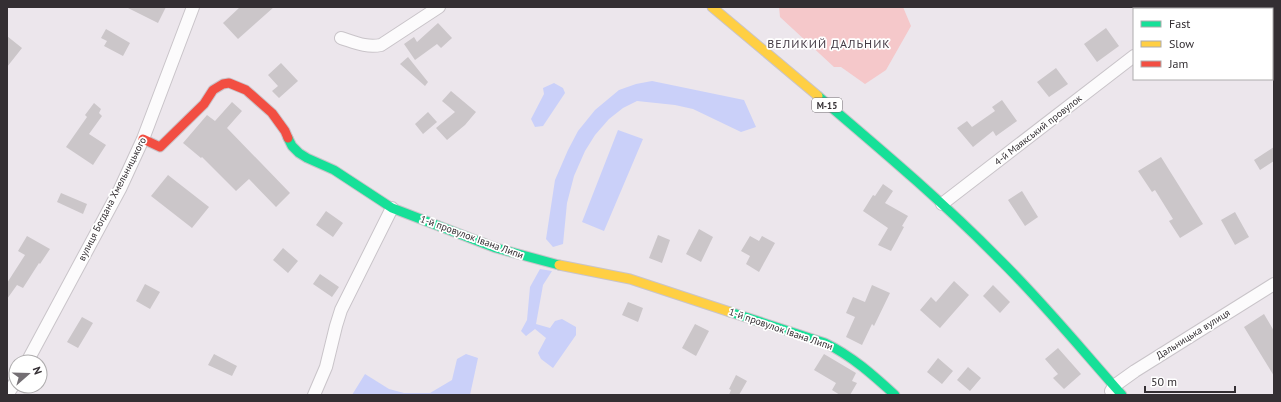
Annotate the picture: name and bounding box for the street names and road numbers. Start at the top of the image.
street label: 4-й Маякський провулок [992,92,1085,168]
road number: М-15 [812,98,842,112]
street label: вулиця Богдана Хмельницького [75,135,149,263]
street label: 1-й провулок Івана Липи [419,212,525,262]
street label: 1-й провулок Івана Липи [727,305,835,353]
street label: Дальницька вулиця [1154,306,1233,362]

